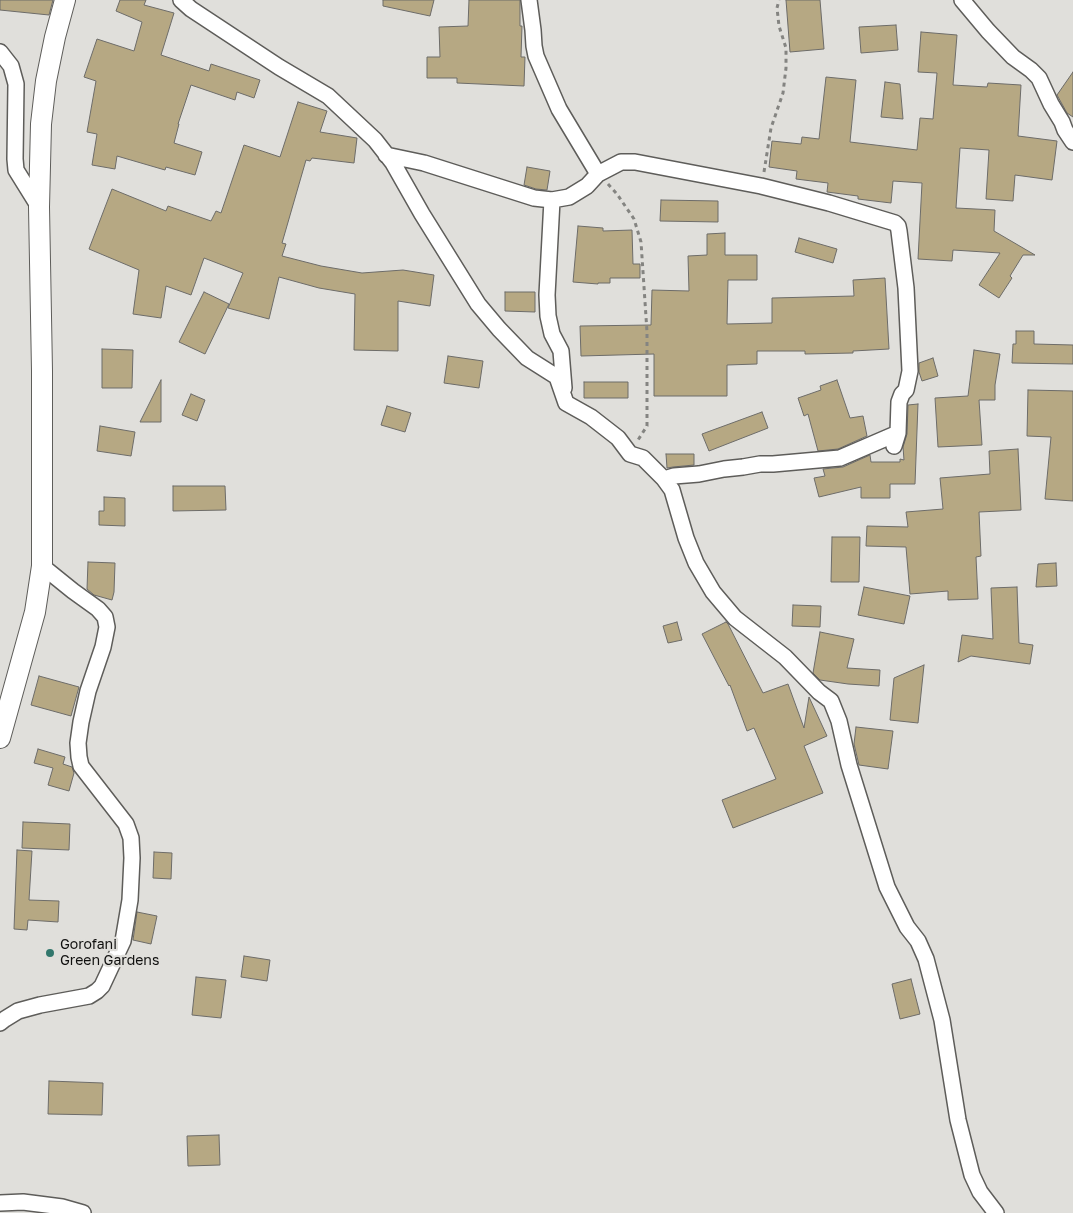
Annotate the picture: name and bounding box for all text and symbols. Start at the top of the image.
place label: Gorofani Green Gardens [60,937,159,970]
marker: Gorofani Green Gardens [44,947,56,959]

